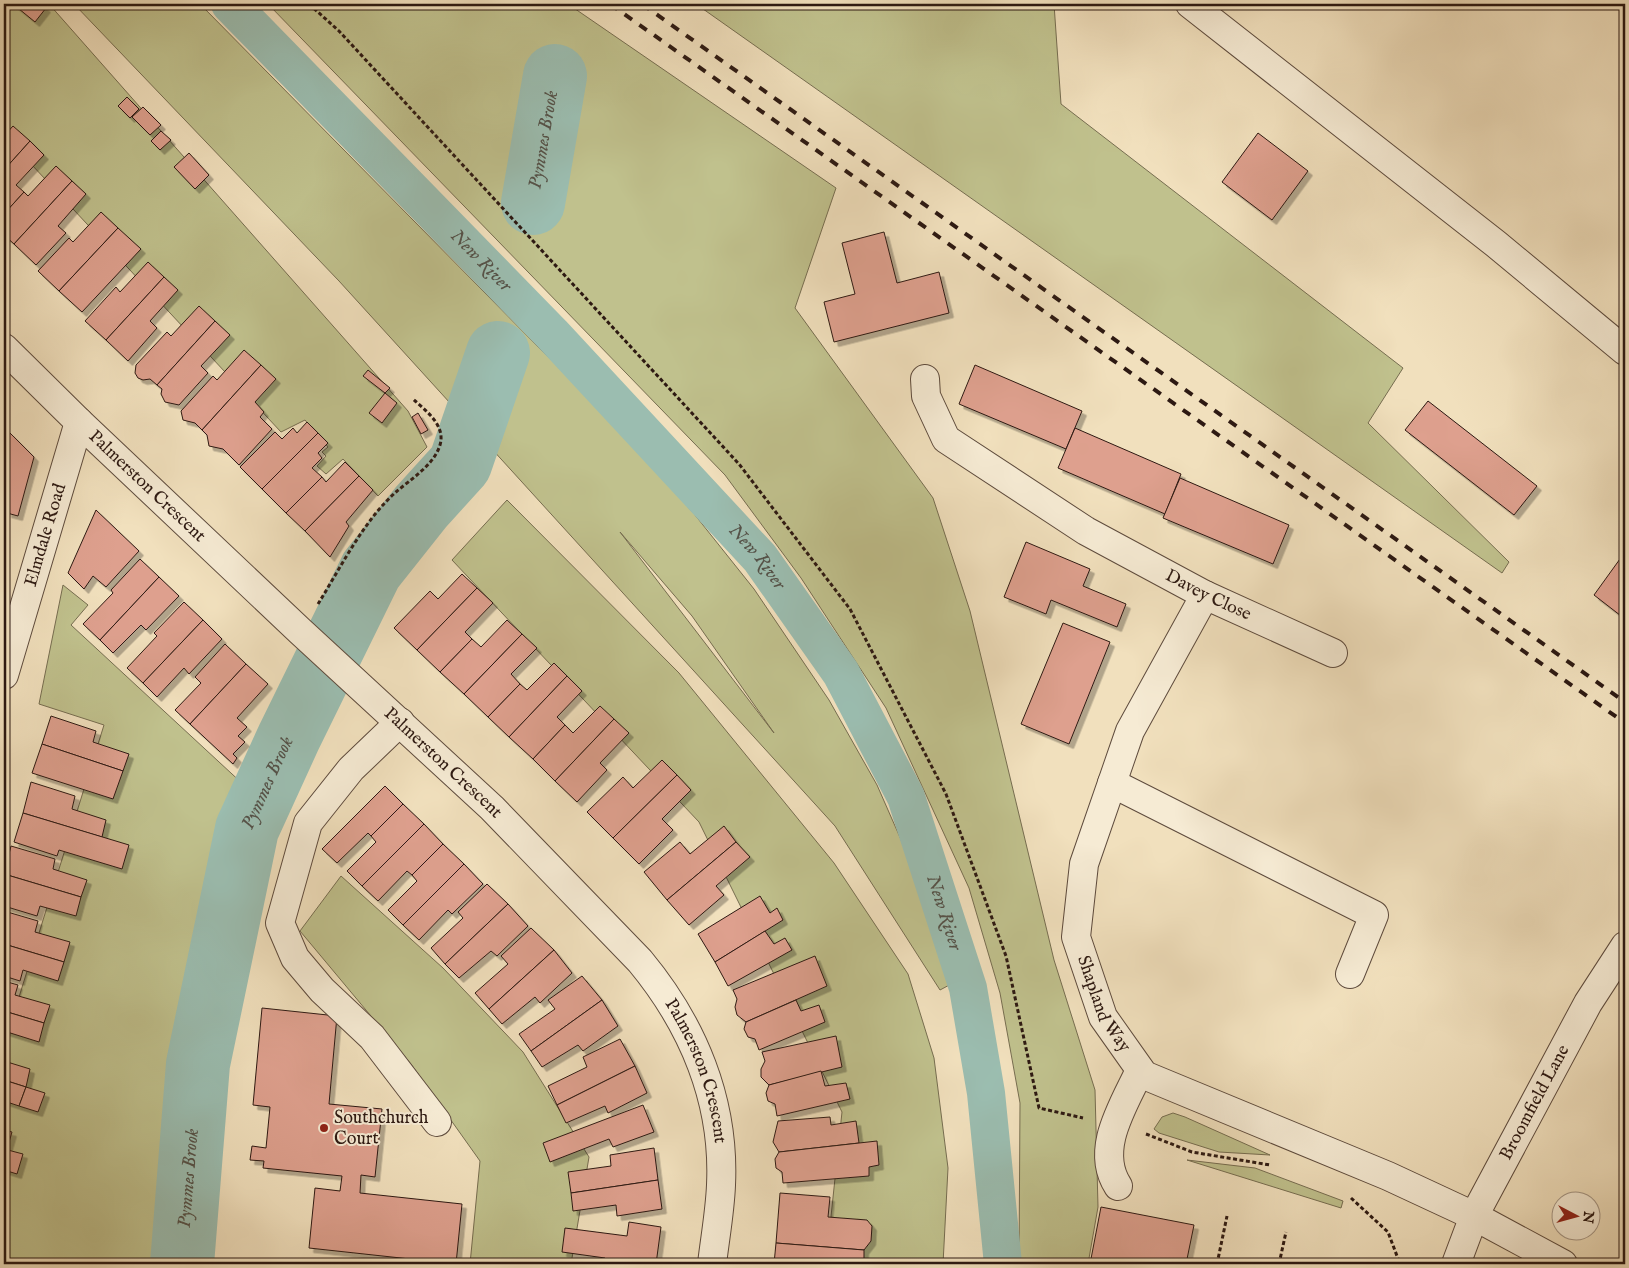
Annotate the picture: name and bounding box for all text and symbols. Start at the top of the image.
water label: Pymmes Brook [524,89,564,191]
water label: New River [445,225,518,298]
street label: Palmerston Crescent [84,425,211,547]
street label: Elmdale Road [19,480,72,589]
water label: New River [723,519,792,596]
street label: Davey Close [1161,564,1255,626]
street label: Palmerston Crescent [379,702,507,823]
water label: Pymmes Brook [236,733,300,833]
water label: New River [920,872,967,955]
street label: Shapland Way [1072,952,1136,1057]
street label: Palmerston Crescent [659,994,731,1144]
street label: Broomfield Lane [1495,1041,1575,1164]
place label: Southchurch Court [334,1107,429,1151]
marker: Southchurch Court [318,1122,330,1134]
water label: Pymmes Brook [173,1127,205,1229]
north arrow [1552,1190,1602,1240]
text: N [1578,1209,1598,1224]

